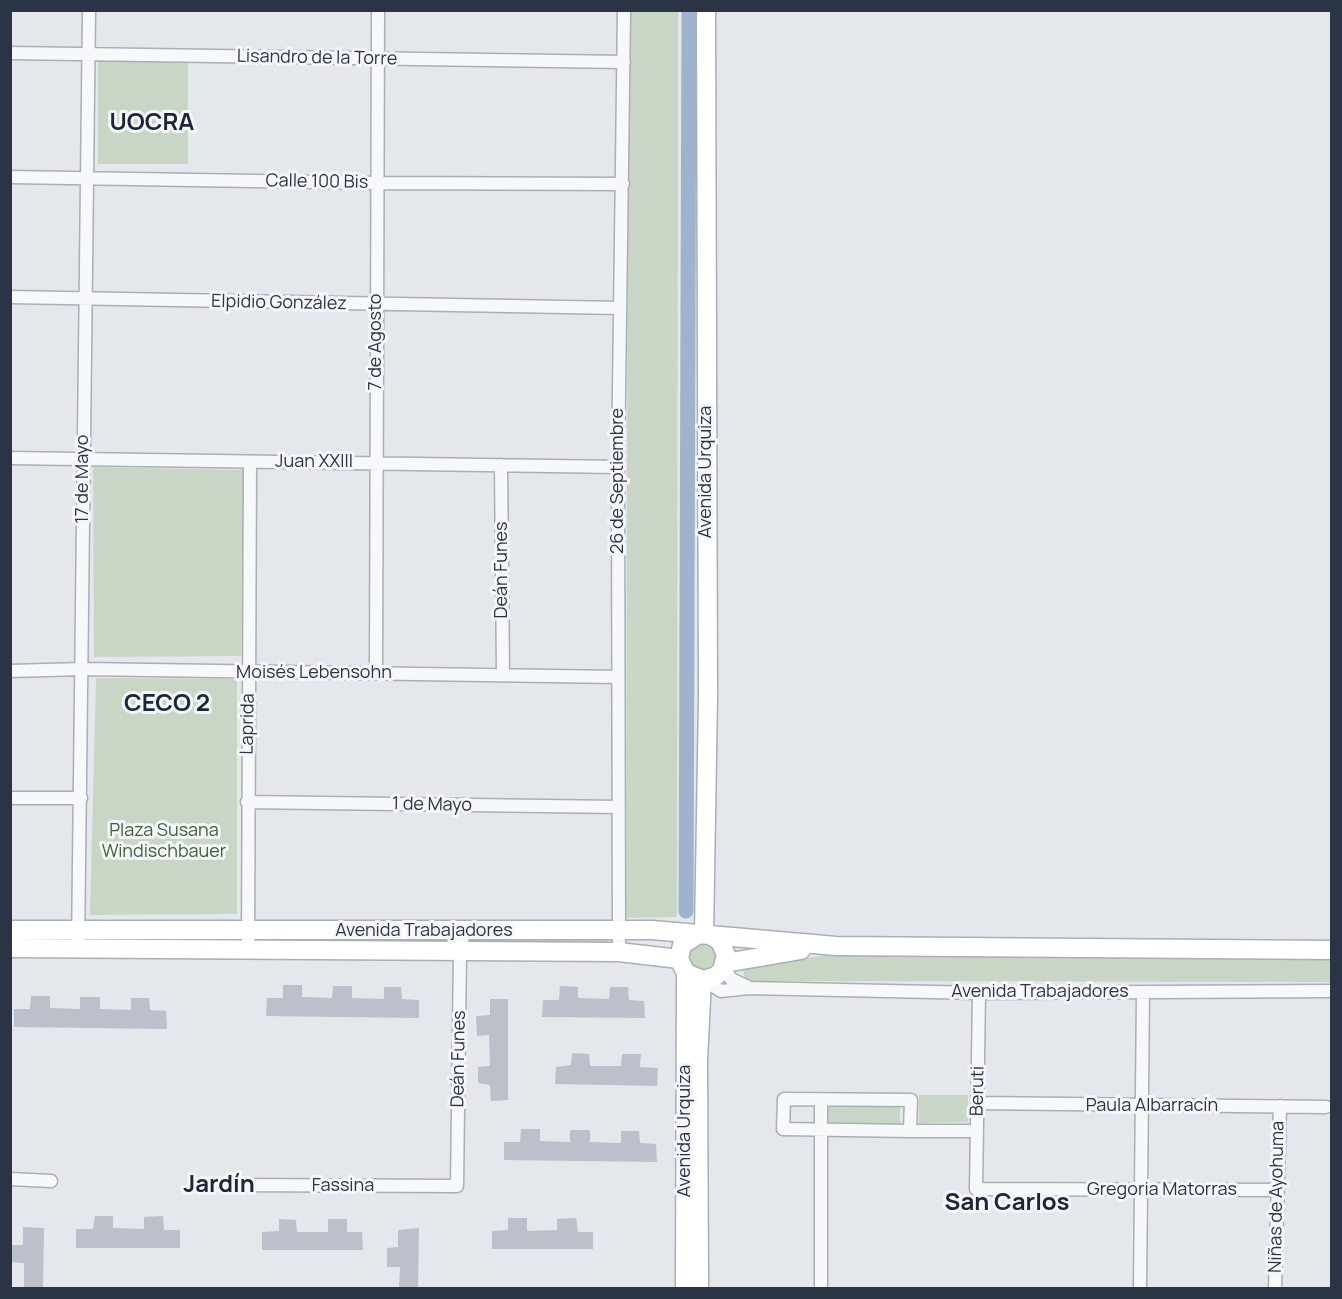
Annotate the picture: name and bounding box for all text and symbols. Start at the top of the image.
street label: Lisandro de la Torre [237,46,397,70]
district label: UOCRA [110,109,194,137]
street label: Calle 100 Bis [265,170,369,194]
street label: Elpidio González [211,291,347,315]
street label: 7 de Agosto [365,294,387,390]
street label: Avenida Urquiza [695,406,717,538]
street label: 26 de Septiembre [607,408,629,554]
street label: 17 de Mayo [72,435,94,523]
street label: Juan XXIII [275,451,353,473]
street label: Deán Funes [491,521,513,619]
street label: Moisés Lebensohn [236,662,392,684]
district label: CECO 2 [124,690,210,718]
street label: Laprida [237,693,259,755]
street label: 1 de Mayo [392,794,472,816]
park label: Plaza Susana Windischbauer [102,820,226,862]
street label: Avenida Trabajadores [335,920,513,942]
street label: Avenida Trabajadores [951,981,1129,1003]
street label: Deán Funes [447,1010,471,1108]
street label: Avenida Urquiza [674,1065,696,1197]
street label: Beruti [967,1066,989,1116]
street label: Paula Albarracín [1086,1095,1218,1117]
street label: Niñas de Ayohuma [1265,1121,1289,1273]
district label: Jardín [183,1171,255,1199]
street label: Fassina [312,1175,374,1197]
street label: Gregoria Matorras [1087,1179,1237,1201]
district label: San Carlos [945,1189,1069,1217]

